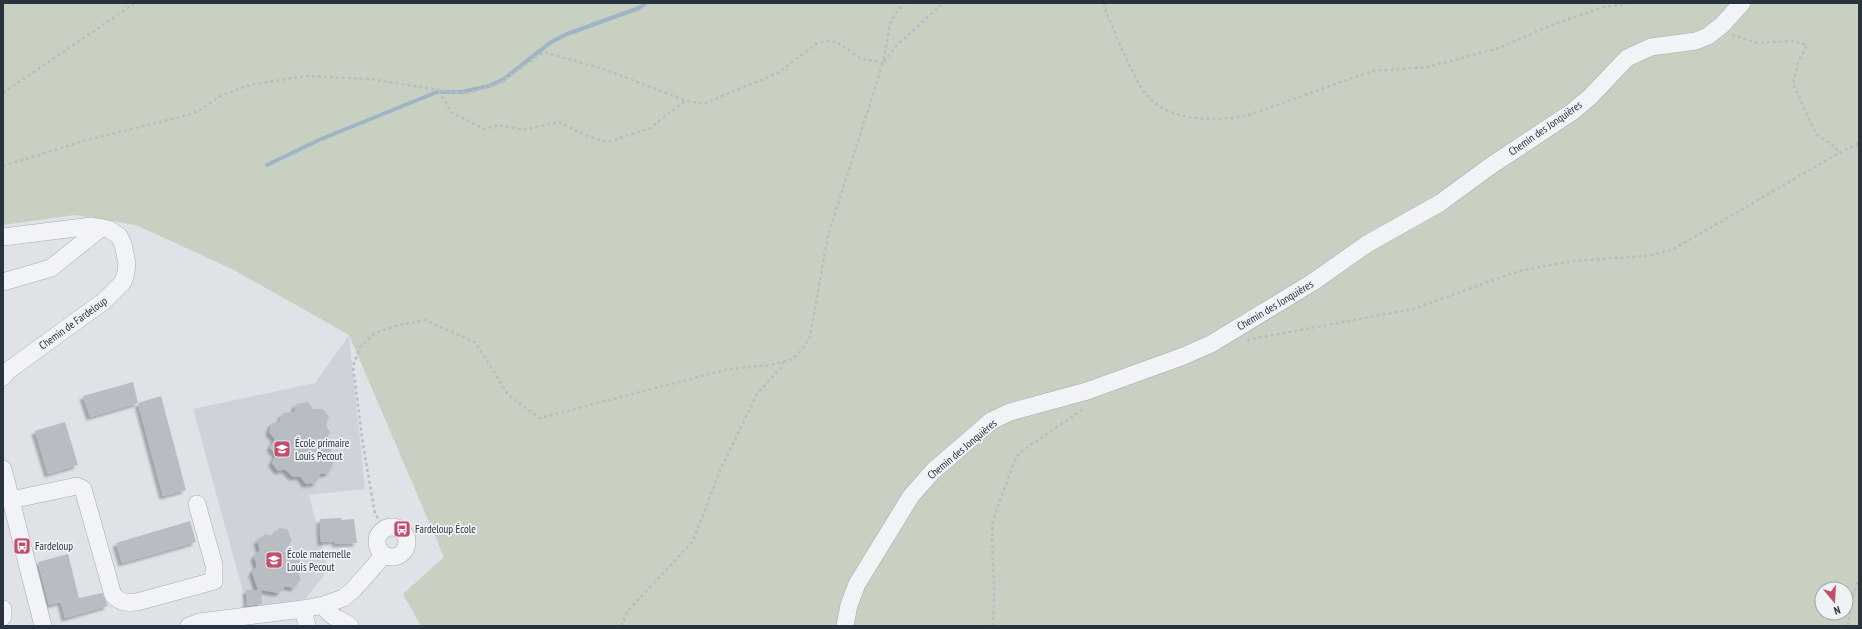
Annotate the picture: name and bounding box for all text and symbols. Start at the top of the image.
street label: Chemin des Jonquières [1506,97,1585,159]
street label: Chemin des Jonquières [1234,277,1316,333]
street label: Chemin de Fardeloup [36,293,110,352]
street label: Chemin des Jonquières [924,416,1000,482]
place label: École primaire Louis Pecout [295,436,350,463]
school or university icon: École primaire Louis Pecout [272,439,292,459]
bus stop icon: Fardeloup École [392,519,412,539]
place label: Fardeloup École [415,522,476,536]
bus stop icon: Fardeloup [12,536,32,556]
place label: Fardeloup [35,539,73,553]
place label: École maternelle Louis Pecout [287,547,351,574]
school or university icon: École maternelle Louis Pecout [264,550,284,570]
north arrow [1814,581,1854,621]
text: N [1832,603,1842,618]

